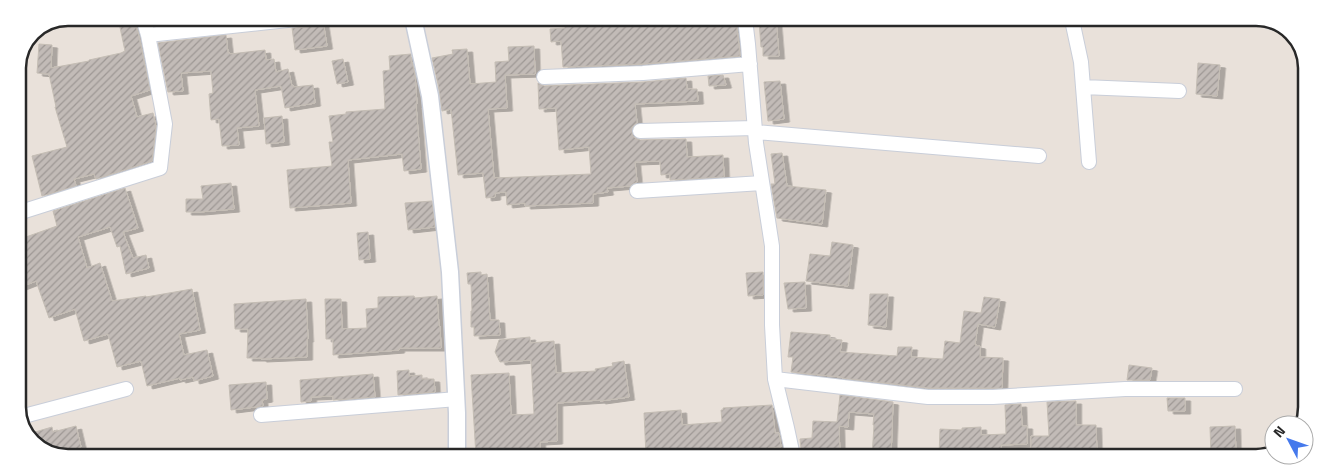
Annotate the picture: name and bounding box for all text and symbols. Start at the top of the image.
north arrow [1264,415,1314,465]
text: N [1268,421,1290,442]

